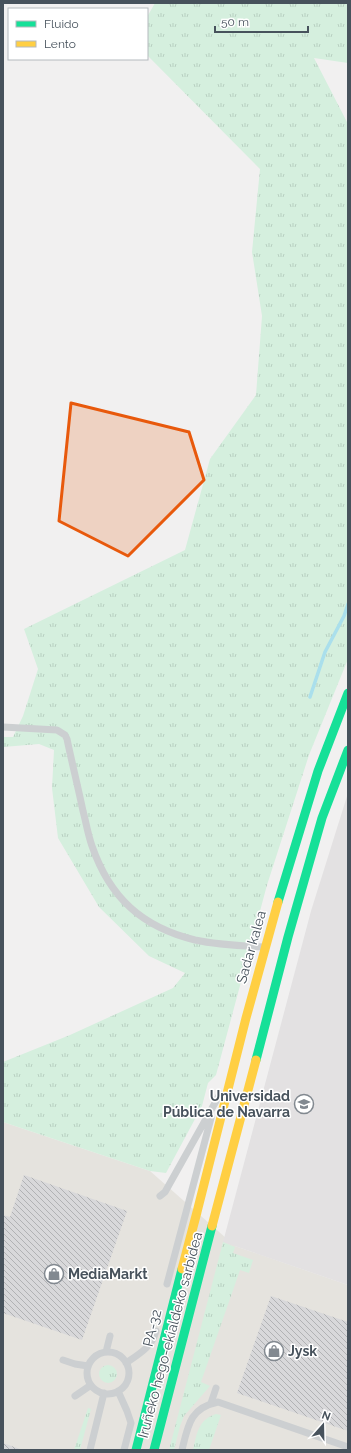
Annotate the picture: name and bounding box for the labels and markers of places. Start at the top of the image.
place label: Universidad Pública de Navarra [163,1088,290,1120]
school or university icon: Universidad Pública de Navarra [293,1093,315,1115]
shop icon: MediaMarkt [43,1263,65,1285]
place label: MediaMarkt [68,1266,148,1282]
shop icon: Jysk [263,1340,285,1362]
place label: Jysk [288,1343,317,1359]

